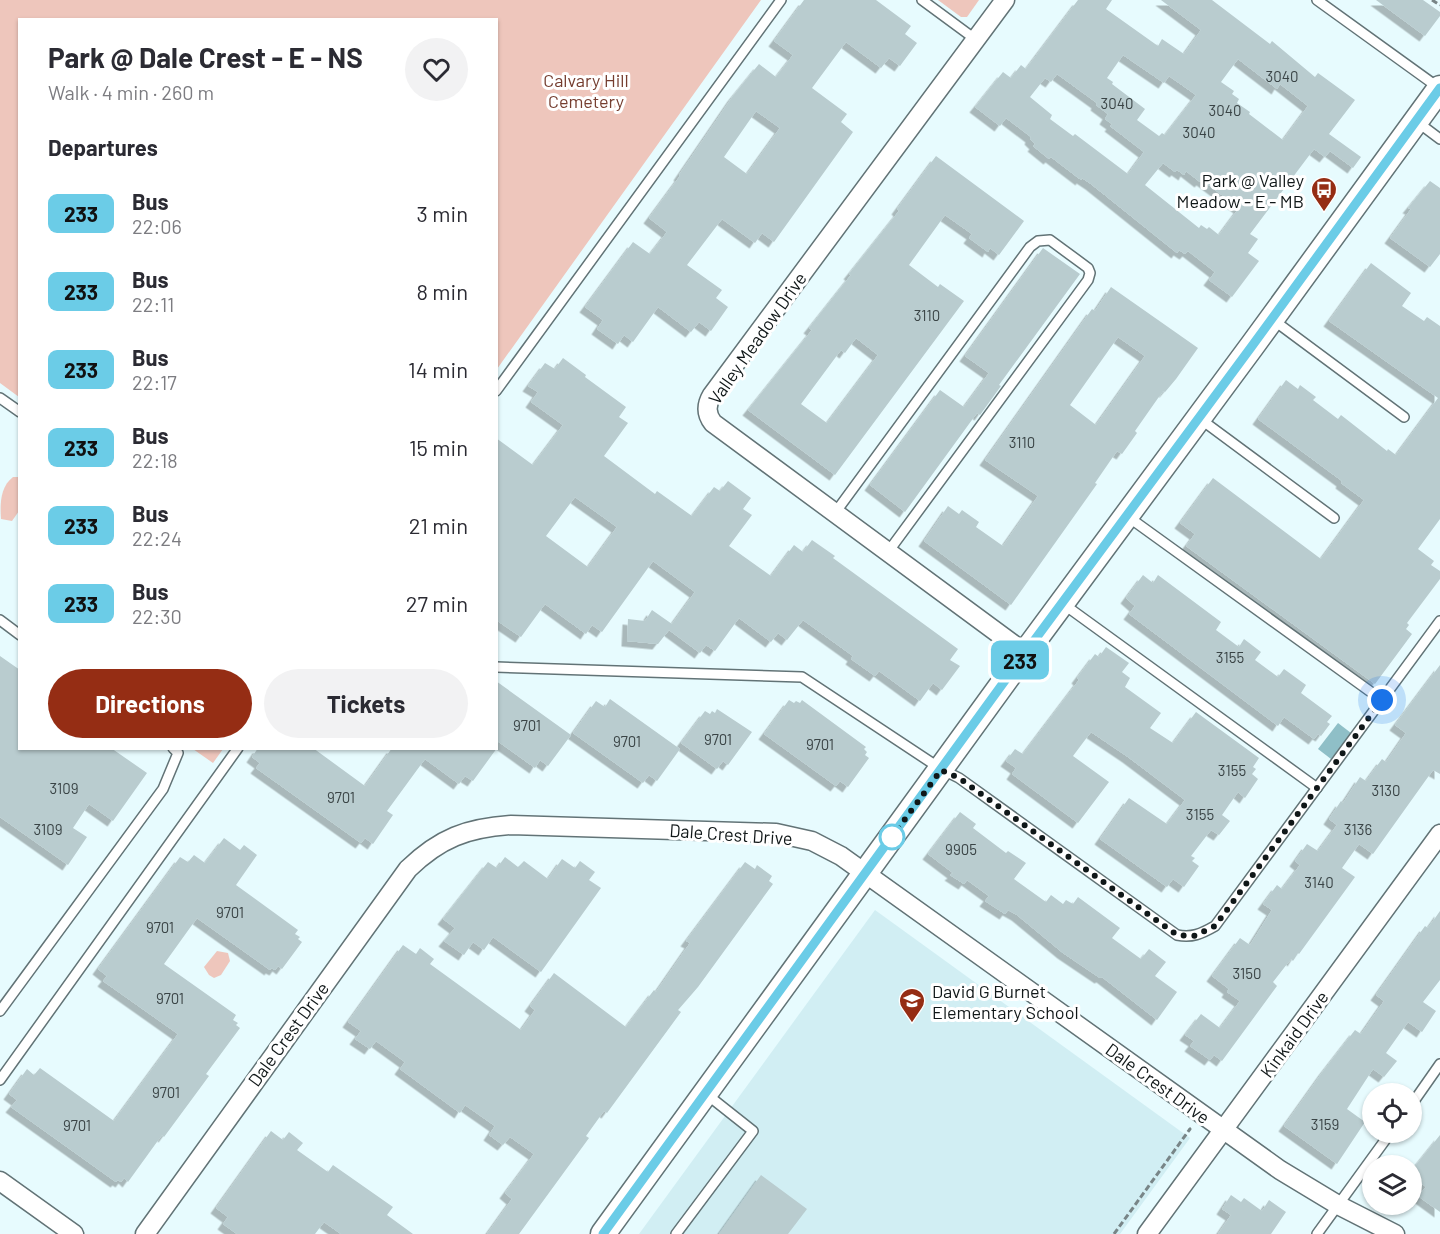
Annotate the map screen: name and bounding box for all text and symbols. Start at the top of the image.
button: heart [405,38,468,101]
text: Park @ Dale Crest - E - NS [48,40,363,74]
house number: 3040 [1266,67,1298,85]
park label: Calvary Hill Cemetery [543,69,629,112]
text: Walk · 4 min · 260 m [48,80,214,104]
house number: 3040 [1101,94,1133,112]
house number: 3040 [1209,101,1241,119]
house number: 3040 [1183,123,1215,141]
text: Departures [48,134,158,160]
place label: Park @ Valley Meadow - E - MB [1177,169,1304,212]
bus stop icon: Park @ Valley Meadow - E - MB [1309,175,1339,213]
text: Bus [132,188,169,214]
text: 3 min [417,200,468,226]
text: 233 [64,201,98,226]
text: 22:06 [132,214,182,238]
text: Bus [132,266,169,292]
street label: Valley Meadow Drive [703,268,811,408]
text: 8 min [416,278,468,304]
text: 233 [64,279,98,304]
text: 22:11 [132,292,174,316]
house number: 3110 [914,306,940,324]
text: Bus [132,344,169,370]
text: 14 min [408,356,468,382]
text: 233 [64,357,98,382]
text: 22:17 [132,370,177,394]
text: Bus [132,422,169,448]
house number: 3110 [1009,433,1035,451]
text: 15 min [409,434,468,460]
text: 233 [64,435,98,460]
text: 22:18 [132,448,178,472]
text: Bus [132,500,169,526]
text: 21 min [409,512,468,538]
text: 233 [64,513,98,538]
text: 22:24 [132,526,182,550]
text: Bus [132,578,169,604]
text: 27 min [406,590,468,616]
text: 233 [64,591,98,616]
text: 22:30 [132,604,182,628]
line badge: 233 [986,640,1054,680]
text: 233 [1003,648,1037,673]
house number: 3155 [1216,648,1244,666]
button: Directions [48,669,252,738]
button: Tickets [264,669,468,738]
your location [1367,685,1397,715]
house number: 9701 [513,716,541,734]
house number: 9701 [704,730,732,748]
house number: 9701 [613,732,641,750]
house number: 9701 [806,735,834,753]
house number: 3155 [1218,761,1246,779]
house number: 3109 [49,779,79,797]
house number: 3130 [1371,781,1401,799]
house number: 9701 [327,788,355,806]
house number: 3155 [1186,805,1214,823]
street label: Dale Crest Drive [669,819,793,849]
house number: 3109 [33,820,63,838]
house number: 3136 [1344,820,1372,838]
unlabelled marker [879,824,905,850]
house number: 9905 [945,840,977,858]
house number: 3140 [1304,873,1334,891]
house number: 9701 [216,903,244,921]
house number: 9701 [146,918,174,936]
house number: 3150 [1232,964,1262,982]
street label: Dale Crest Drive [243,978,333,1090]
place label: David G Burnet Elementary School [932,980,1079,1023]
school or university icon: David G Burnet Elementary School [897,986,927,1024]
street label: Kinkaid Drive [1255,986,1333,1082]
house number: 9701 [156,989,184,1007]
street label: Dale Crest Drive [1102,1038,1214,1128]
house number: 9701 [152,1083,180,1101]
map controls [1362,1083,1422,1215]
button: locate [1362,1083,1422,1143]
house number: 3159 [1311,1115,1339,1133]
house number: 9701 [63,1116,91,1134]
button: layers [1362,1155,1422,1215]

